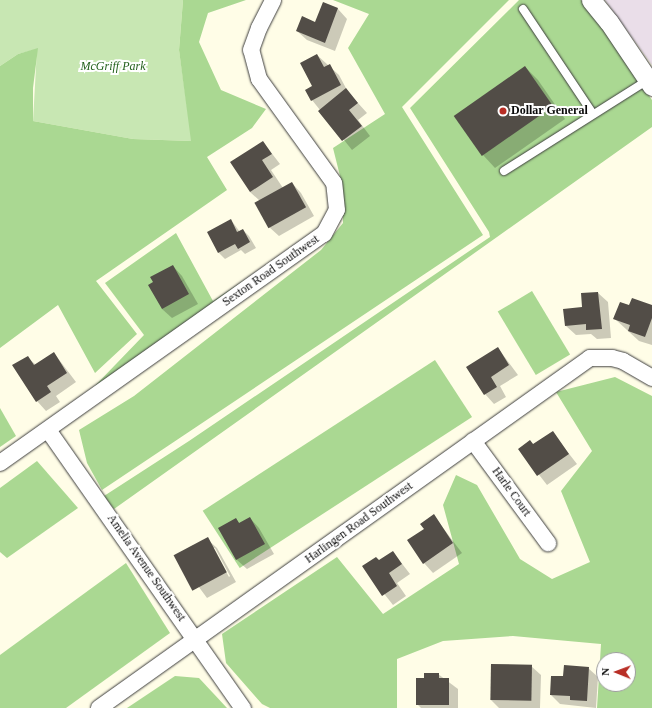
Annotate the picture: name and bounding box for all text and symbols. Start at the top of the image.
park label: McGriff Park [81,60,145,74]
place label: Dollar General [511,104,588,118]
marker: Dollar General [498,106,508,116]
street label: Sexton Road Southwest [220,232,322,310]
street label: Harle Court [488,465,534,519]
street label: Harlingen Road Southwest [302,479,416,567]
street label: Amelia Avenue Southwest [103,512,189,624]
north arrow [596,652,636,692]
text: N [599,668,611,676]

